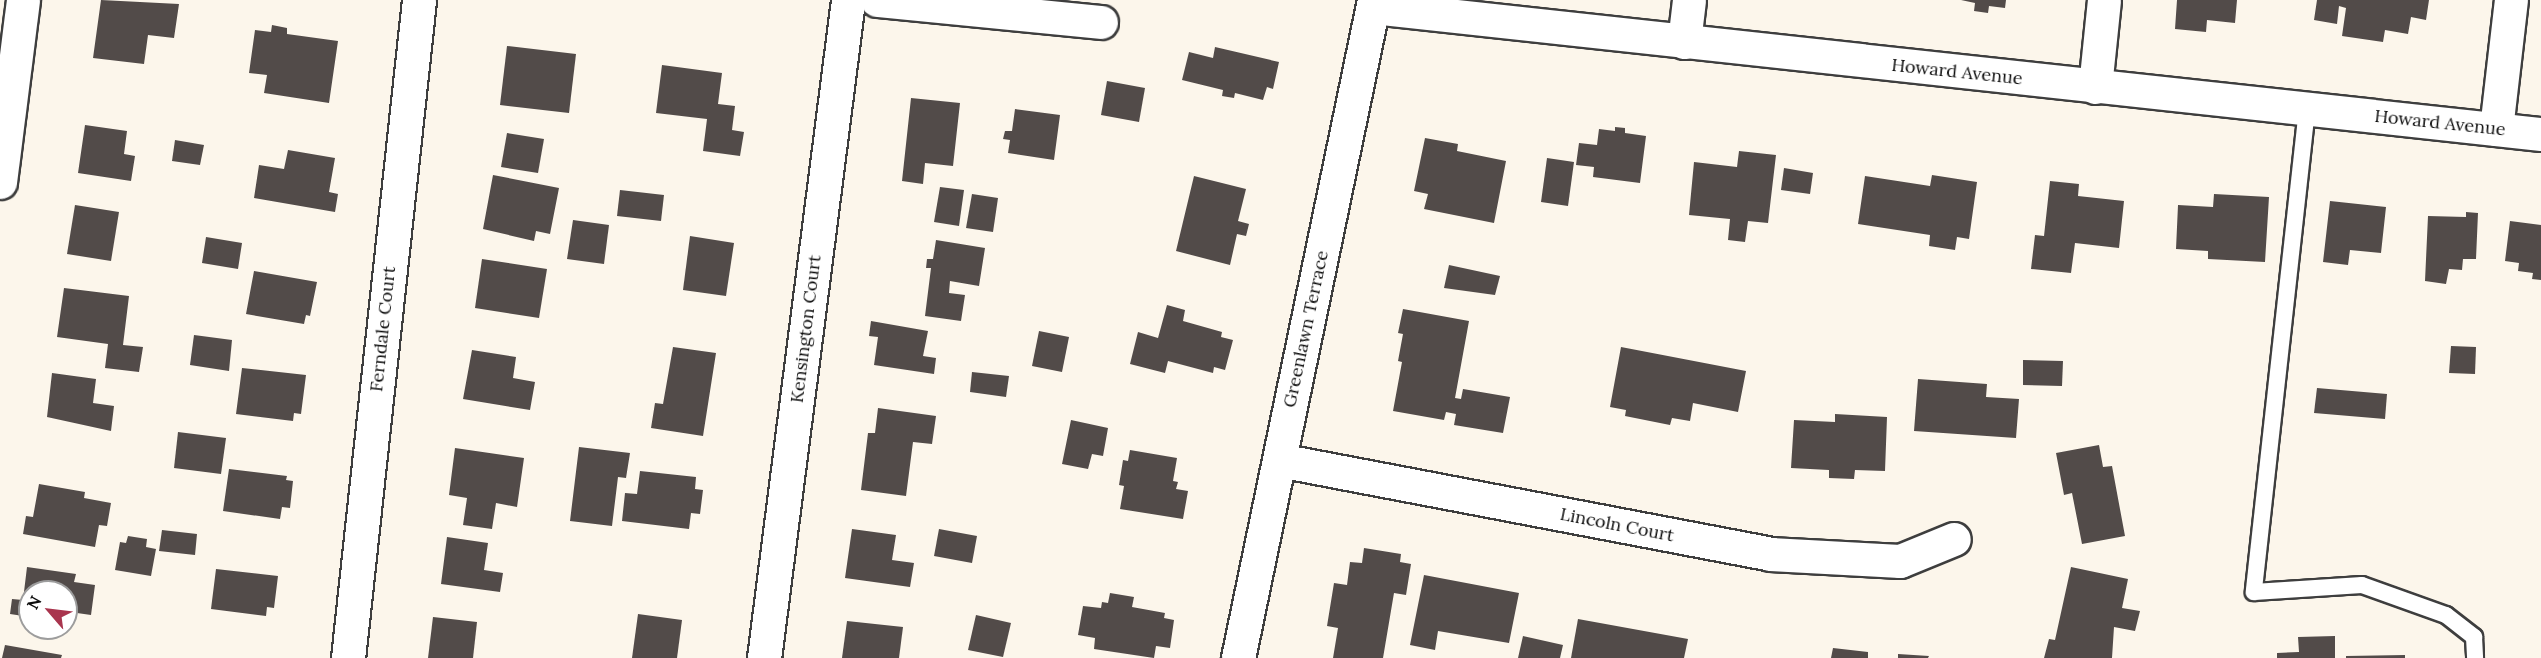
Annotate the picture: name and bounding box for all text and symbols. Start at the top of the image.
street label: Howard Avenue [1890,54,2024,90]
street label: Howard Avenue [2373,105,2507,141]
street label: Greenlawn Terrace [1279,248,1333,410]
street label: Kensington Court [786,254,826,404]
street label: Ferndale Court [366,265,400,393]
street label: Lincoln Court [1558,503,1676,547]
north arrow [18,580,78,640]
text: N [22,592,46,613]

